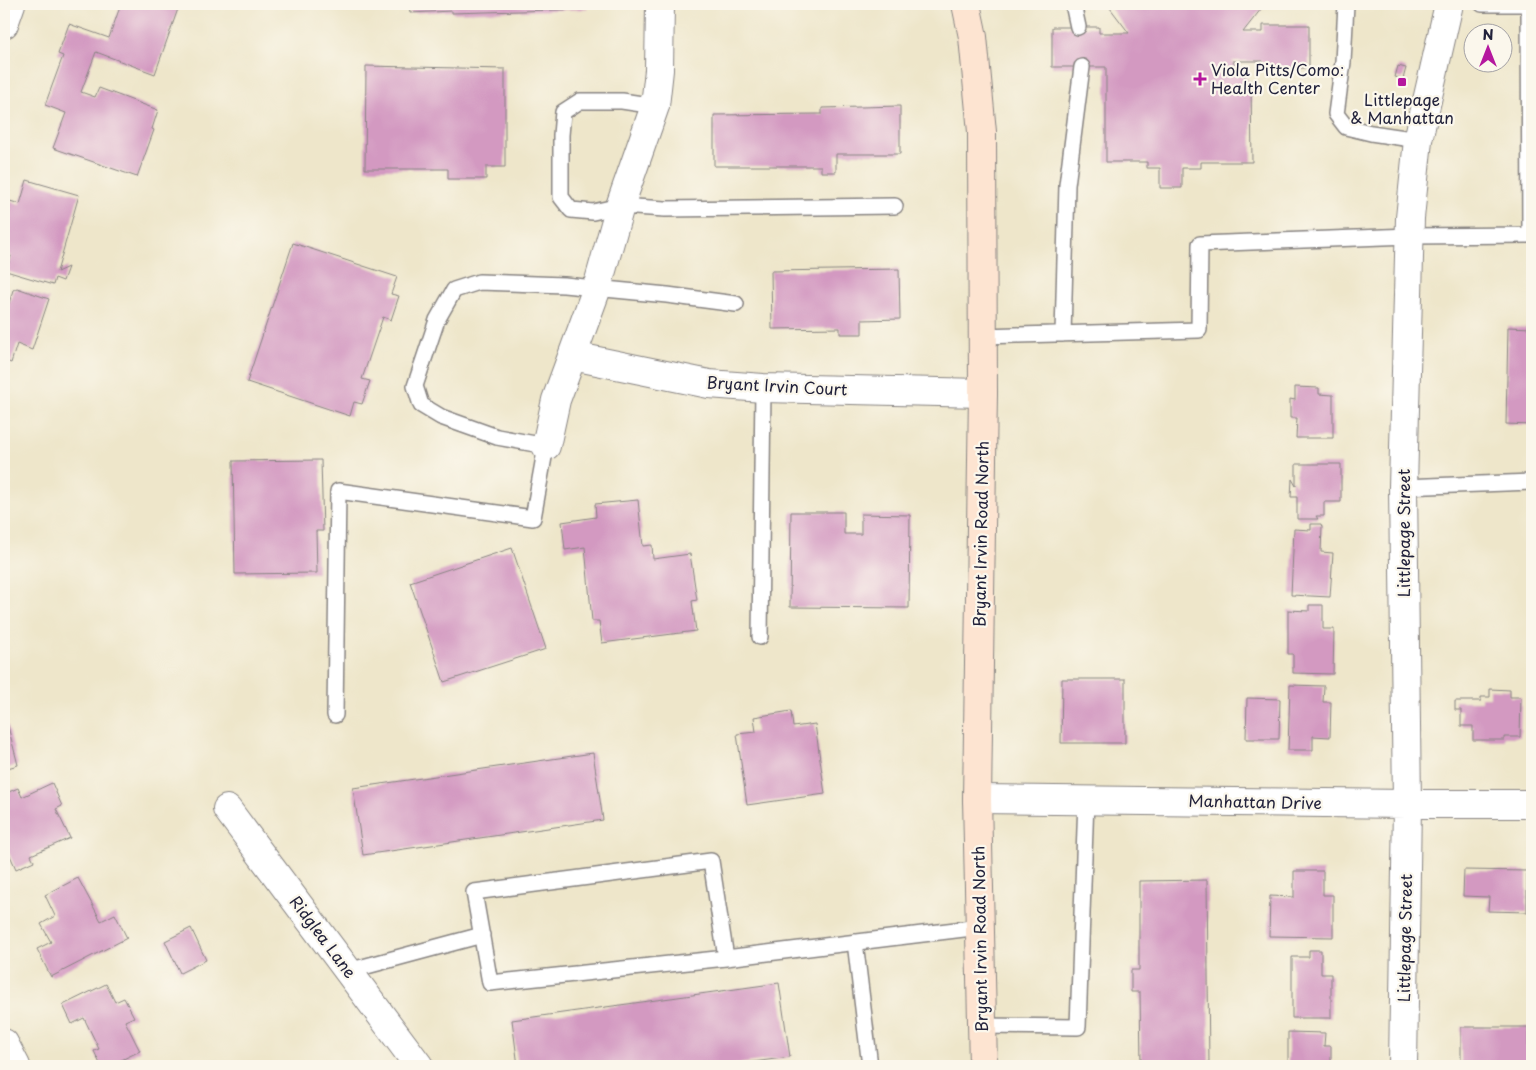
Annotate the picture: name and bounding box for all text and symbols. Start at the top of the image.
north arrow [1464,22,1514,72]
text: N [1482,24,1494,45]
place label: Viola Pitts/Como: Health Center [1211,57,1344,99]
marker: Viola Pitts/Como: Health Center [1193,72,1207,86]
marker: Littlepage & Manhattan [1396,76,1408,88]
place label: Littlepage & Manhattan [1350,87,1454,129]
street label: Bryant Irvin Court [706,369,849,401]
street label: Bryant Irvin Road North [966,441,994,627]
street label: Littlepage Street [1391,468,1415,597]
street label: Manhattan Drive [1188,788,1322,814]
street label: Bryant Irvin Road North [965,846,993,1032]
street label: Littlepage Street [1391,873,1417,1002]
street label: Ridglea Lane [285,890,363,983]

